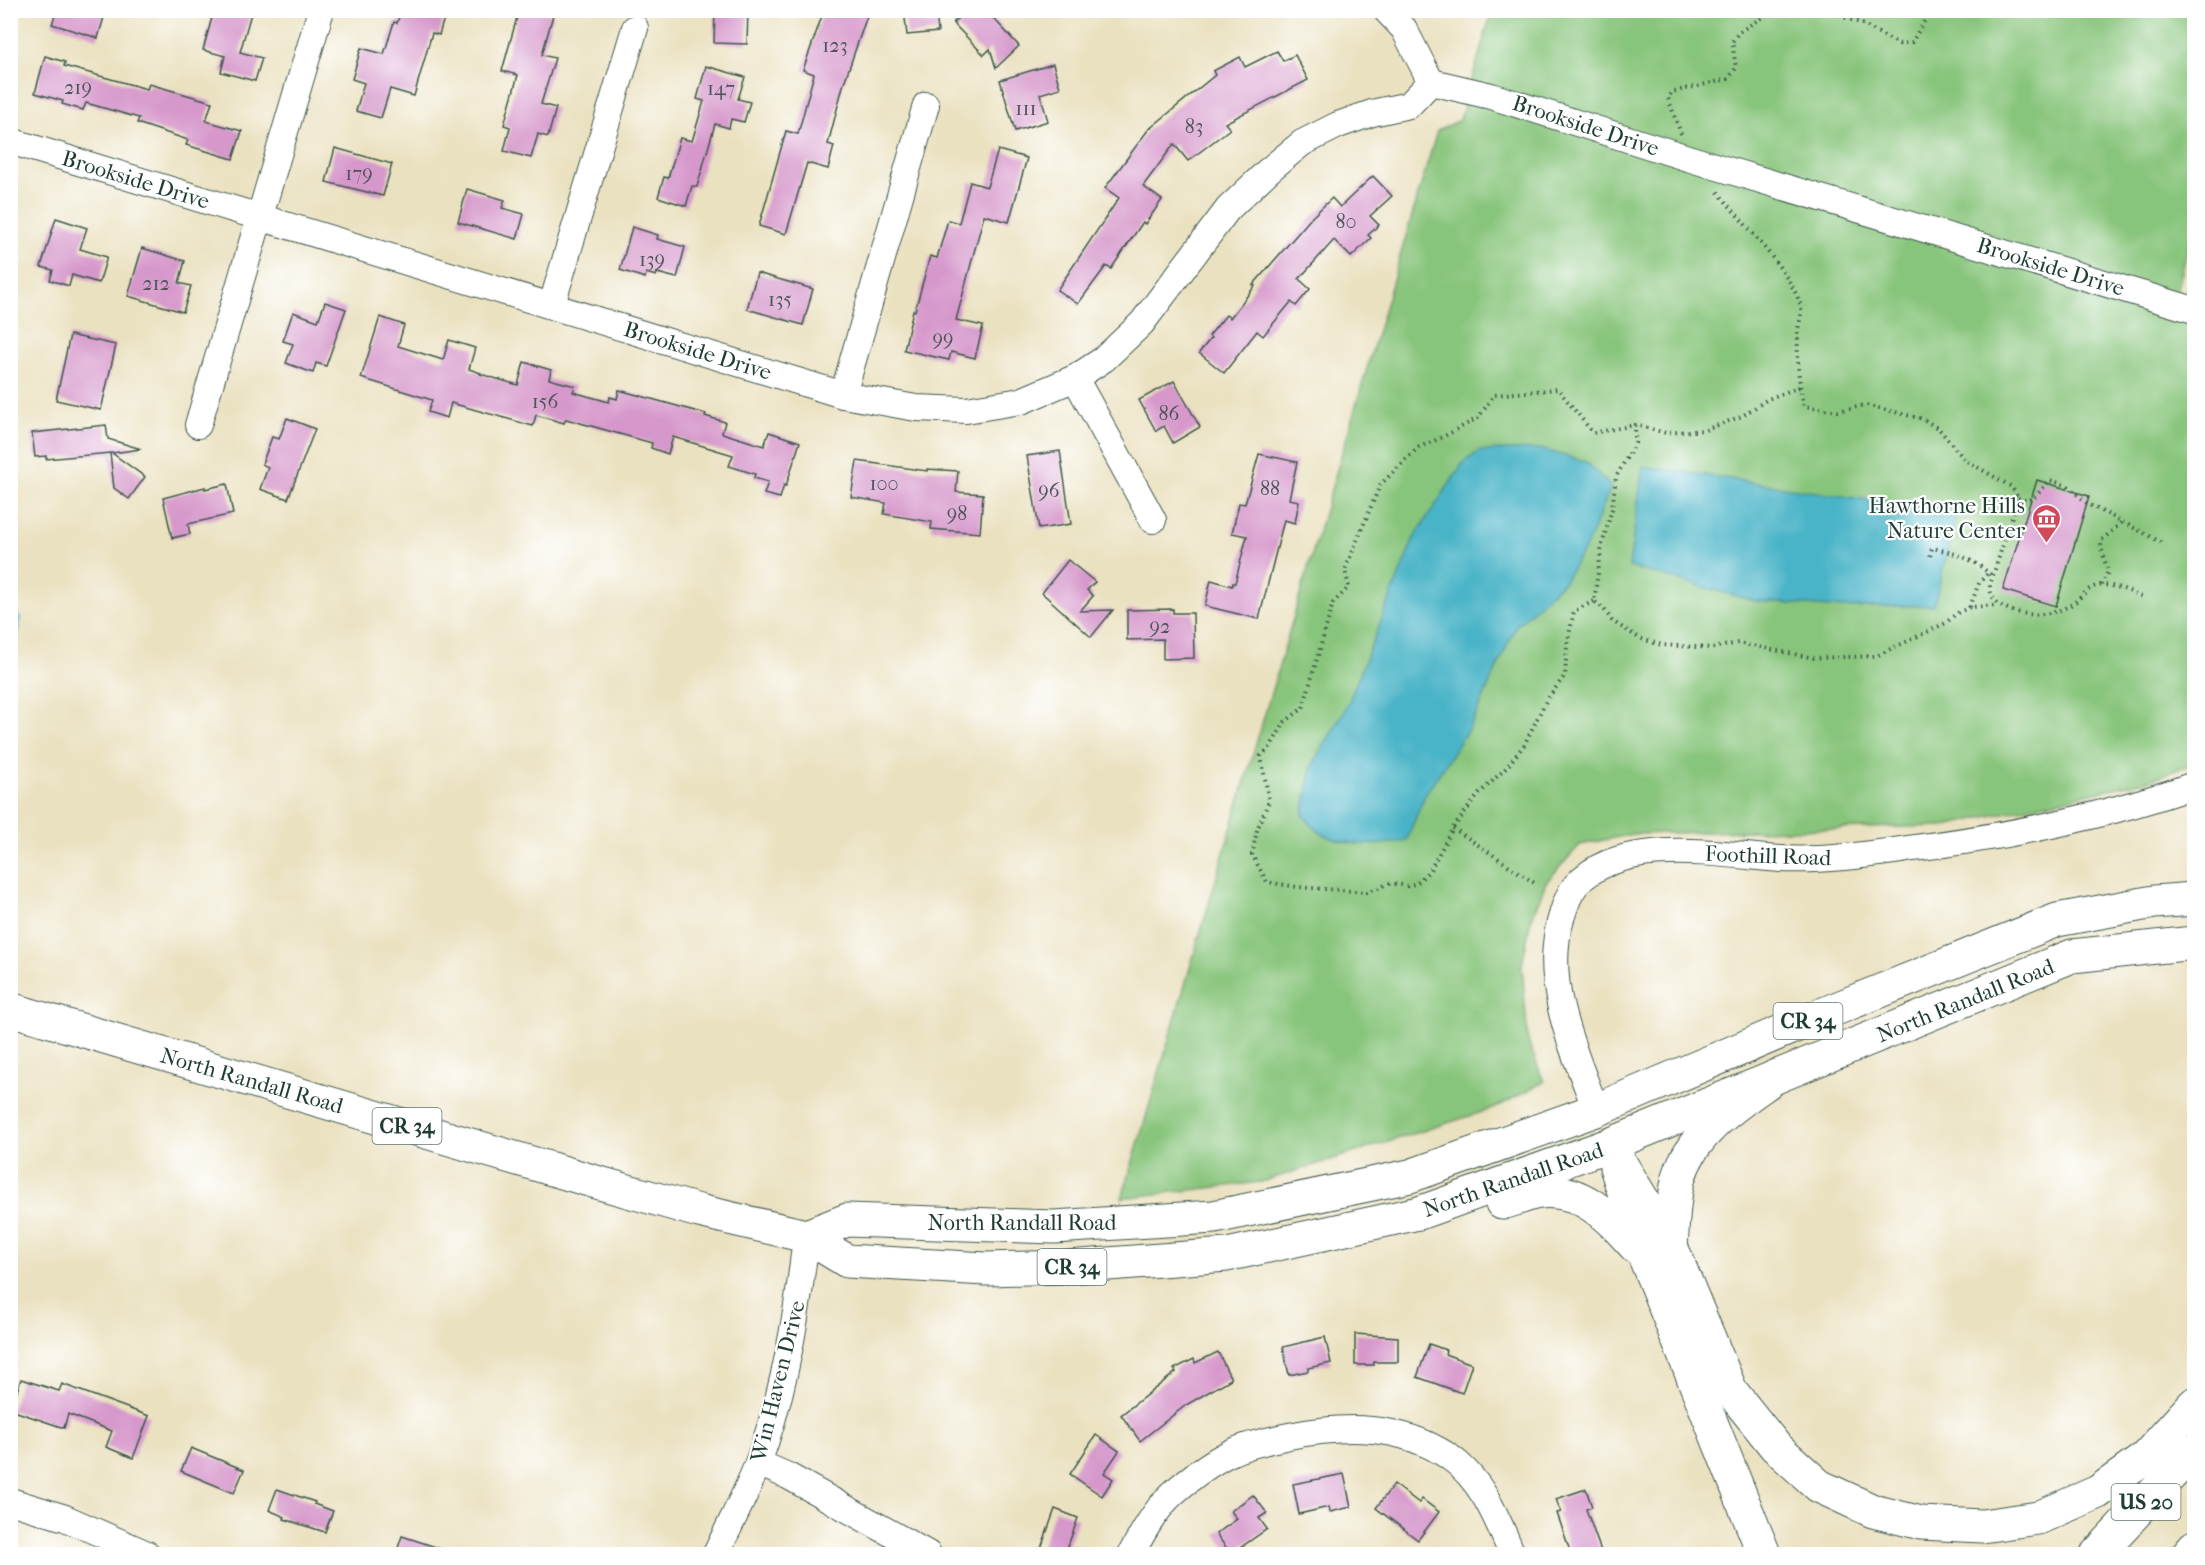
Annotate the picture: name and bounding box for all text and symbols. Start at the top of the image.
house number: 123 [822,34,848,57]
house number: 219 [64,76,92,99]
house number: 147 [707,77,735,100]
street label: Brookside Drive [1509,90,1662,162]
house number: 111 [1015,97,1037,120]
house number: 83 [1185,115,1203,138]
street label: Brookside Drive [59,145,213,215]
house number: 179 [345,162,373,185]
house number: 80 [1335,210,1357,233]
street label: Brookside Drive [1974,232,2128,302]
house number: 139 [639,248,665,271]
house number: 212 [142,272,170,295]
house number: 135 [768,288,792,311]
street label: Brookside Drive [621,316,775,386]
house number: 99 [933,327,953,350]
house number: 156 [532,390,558,413]
house number: 86 [1159,402,1180,425]
house number: 100 [869,472,899,495]
house number: 88 [1260,477,1280,500]
house number: 96 [1038,479,1060,502]
place label: Hawthorne Hills Nature Center [1869,493,2026,544]
house number: 98 [947,502,967,525]
museum icon: Hawthorne Hills Nature Center [2030,502,2062,544]
house number: 92 [1150,615,1170,638]
street label: Foothill Road [1704,841,1833,871]
street label: North Randall Road [1873,953,2059,1048]
road number: CR 34 [1774,1003,1842,1039]
street label: North Randall Road [157,1042,347,1120]
road number: CR 34 [372,1108,442,1144]
street label: North Randall Road [1420,1137,1608,1223]
street label: North Randall Road [928,1210,1117,1236]
road number: CR 34 [1038,1249,1106,1285]
street label: Win Haven Drive [745,1298,811,1466]
road number: US 20 [2112,1484,2180,1520]

